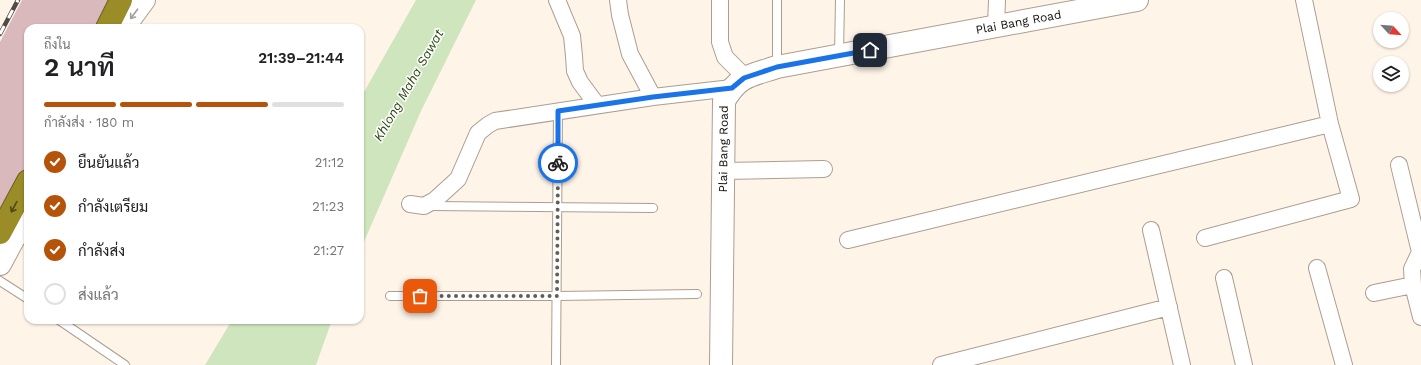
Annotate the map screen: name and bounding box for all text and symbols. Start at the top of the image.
street label: Plai Bang Road [974,7,1063,37]
one-way arrow [130,8,138,19]
north arrow [1373,12,1409,48]
map controls [1373,12,1409,92]
water label: Khlong Maha Sawat [370,26,447,144]
pin [853,33,887,67]
text: ถึงใน [44,37,71,52]
icon: home [859,39,881,61]
text: 21:39–21:44 [258,49,344,67]
text: 2 นาที [44,52,115,82]
button: layers [1373,56,1409,92]
street label: Plai Bang Road [716,105,731,193]
text: กำลังส่ง · 180 m [44,115,134,130]
courier [538,143,578,183]
icon: check [44,151,66,173]
icon: bike [547,152,569,174]
text: ยืนยันแล้ว [78,154,139,172]
text: 21:12 [315,155,344,170]
icon: check [44,195,66,217]
text: กำลังเตรียม [78,198,148,216]
text: 21:23 [312,199,344,214]
one-way arrow [10,201,17,213]
icon: check [44,239,66,261]
text: กำลังส่ง [78,242,125,260]
text: 21:27 [313,243,344,258]
pin [403,279,437,313]
icon: bag [409,285,431,307]
text: ส่งแล้ว [78,286,119,304]

